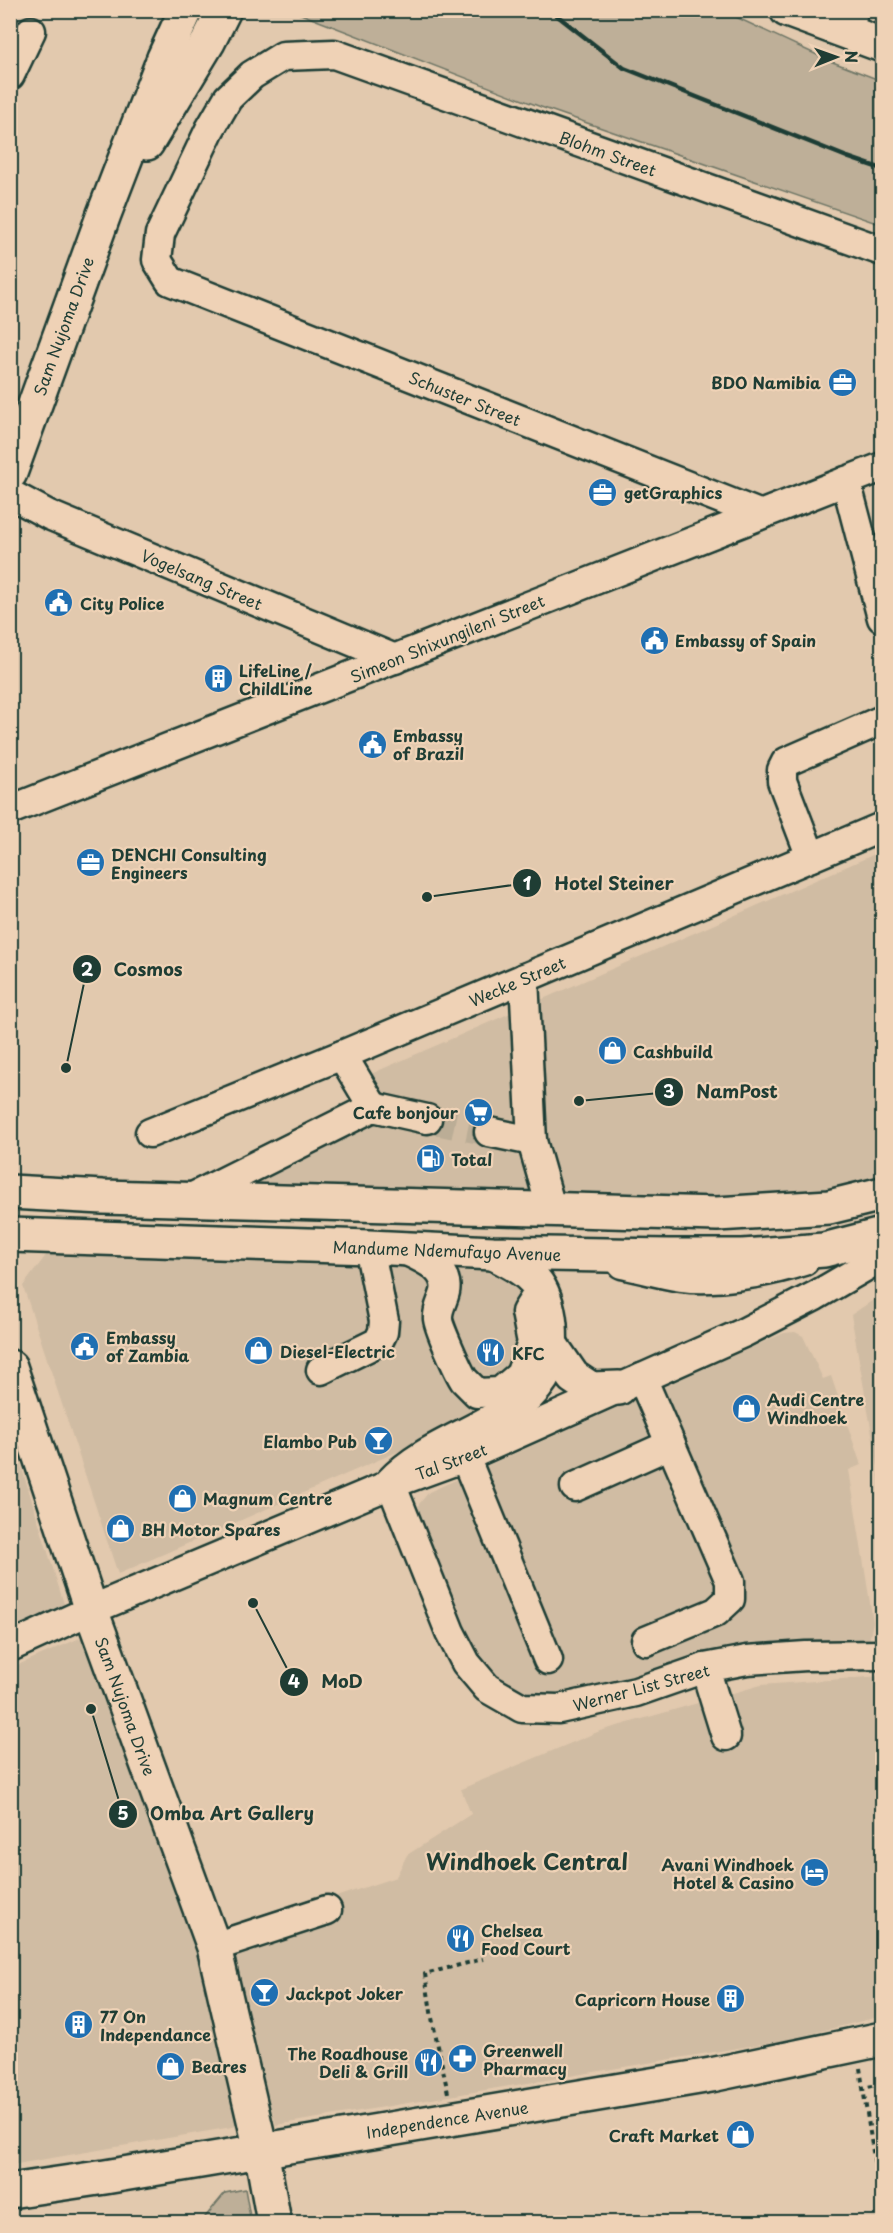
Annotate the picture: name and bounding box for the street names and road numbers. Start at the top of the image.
street label: Blohm Street [556,124,660,182]
street label: Sam Nujoma Drive [27,253,99,399]
street label: Schuster Street [405,365,525,432]
street label: Vogelsang Street [138,543,267,616]
street label: Simeon Shixungileni Street [346,588,548,688]
street label: Wecke Street [465,950,569,1012]
street label: Mandume Ndemufayo Avenue [332,1234,562,1266]
street label: Tal Street [412,1436,490,1486]
street label: Sam Nujoma Drive [90,1633,162,1779]
street label: Werner List Street [570,1657,712,1717]
street label: Independence Avenue [364,2094,530,2144]

